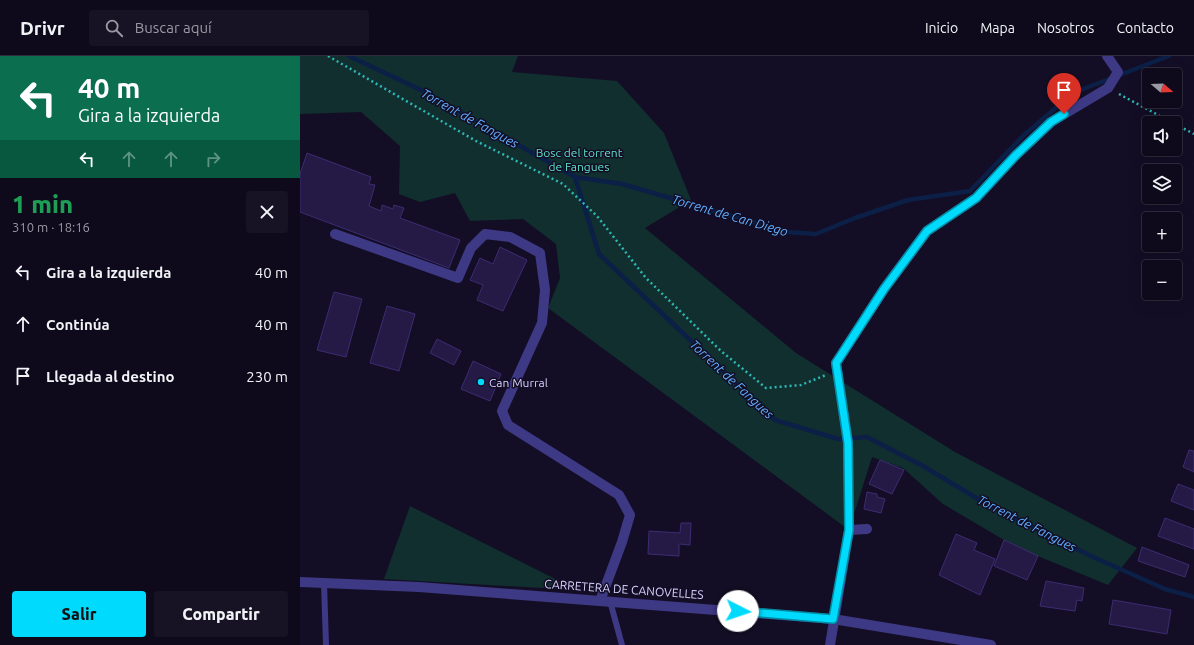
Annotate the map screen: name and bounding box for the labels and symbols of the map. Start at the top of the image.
north arrow [1142,68,1182,108]
pin [1047,73,1081,114]
water label: Torrent de Fangues [419,86,521,151]
park label: Bosc del torrent de Fangues [536,146,623,173]
water label: Torrent de Can Diego [670,192,790,238]
water label: Torrent de Fangues [687,337,777,422]
place label: Can Murral [489,376,548,389]
marker: Can Murral [476,377,486,387]
water label: Torrent de Fangues [975,492,1079,554]
street label: CARRETERA DE CANOVELLES [544,577,704,601]
position arrow [717,590,759,632]

